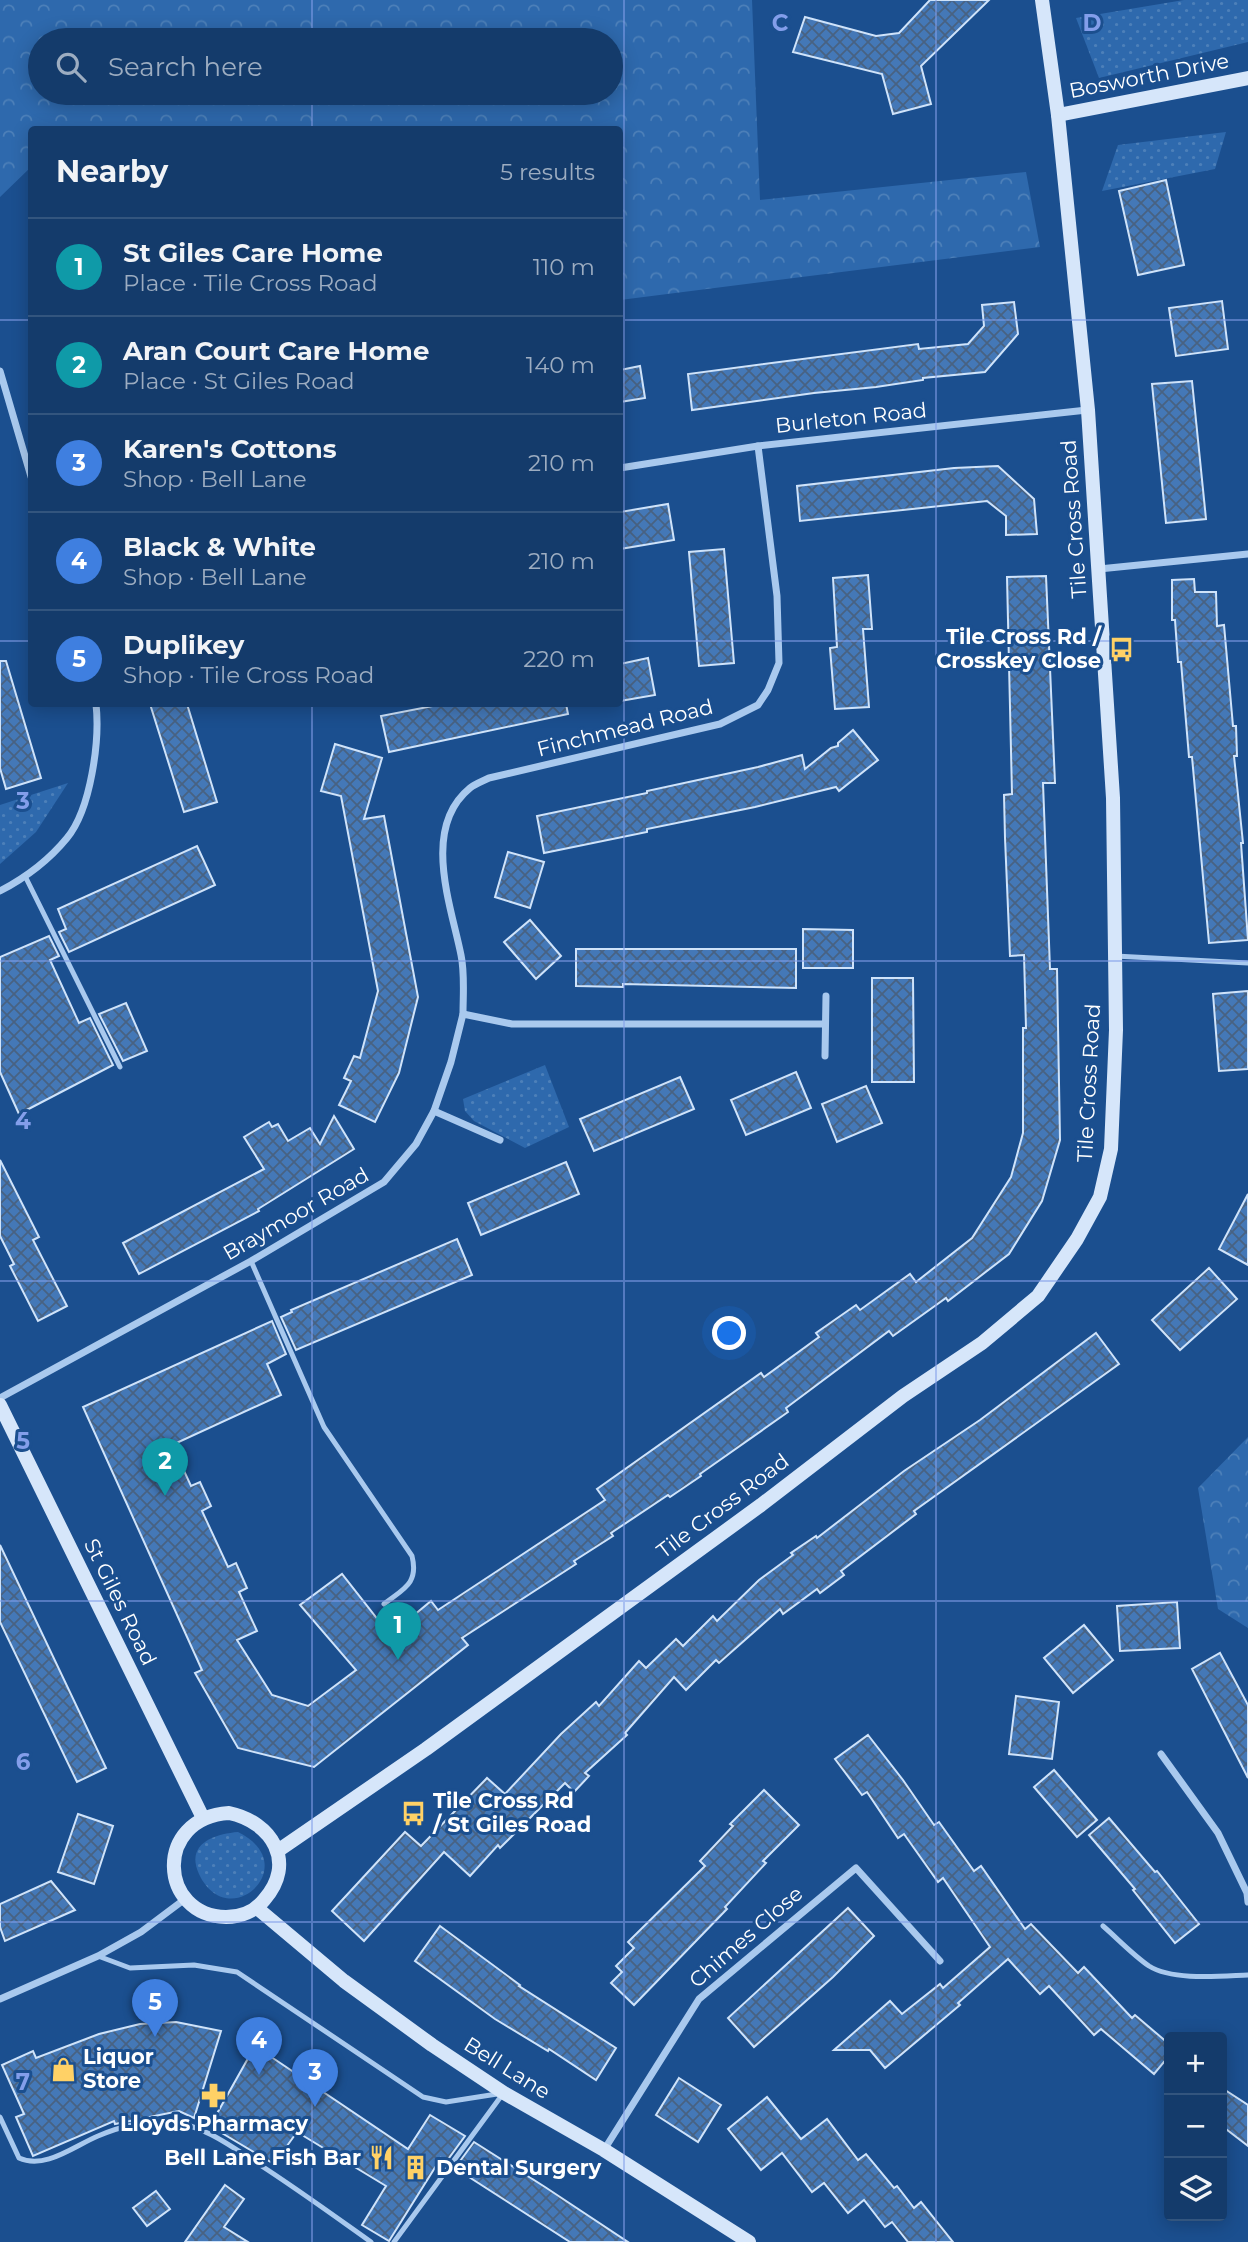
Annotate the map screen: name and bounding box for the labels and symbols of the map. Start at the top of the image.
text: C [772,9,789,37]
text: D [1083,9,1102,37]
street label: Bosworth Drive [1067,48,1231,103]
street label: Burleton Road [774,397,928,438]
street label: Tile Cross Road [1055,439,1092,599]
place label: Tile Cross Rd / Crosskey Close [936,624,1103,673]
bus stop icon: Tile Cross Rd / Crosskey Close [1107,635,1135,663]
street label: Finchmead Road [534,694,716,761]
text: 3 [15,787,30,815]
street label: Tile Cross Road [1072,1003,1105,1163]
text: 4 [15,1107,31,1135]
street label: Braymoor Road [218,1162,373,1265]
your location [712,1316,746,1350]
text: 5 [16,1427,30,1455]
pin: 2 [142,1438,188,1496]
street label: Tile Cross Road [652,1448,794,1563]
street label: St Giles Road [79,1534,162,1669]
pin: 1 [375,1602,421,1660]
text: 6 [16,1748,31,1776]
place label: Tile Cross Rd / St Giles Road [432,1788,591,1837]
bus stop icon: Tile Cross Rd / St Giles Road [399,1799,427,1827]
street label: Chimes Close [684,1881,807,1993]
pin: 5 [132,1979,178,2037]
pin: 4 [236,2017,282,2075]
street label: Bell Lane [460,2031,555,2104]
place label: Liquor Store [83,2044,154,2093]
pin: 3 [292,2049,338,2107]
shop icon: Liquor Store [49,2055,77,2083]
text: 7 [16,2068,30,2096]
pharmacy icon: Lloyds Pharmacy [200,2081,228,2109]
place label: Lloyds Pharmacy [120,2111,309,2136]
restaurant icon: Bell Lane Fish Bar [367,2144,395,2172]
place label: Bell Lane Fish Bar [164,2145,361,2170]
building icon: Dental Surgery [402,2154,430,2182]
place label: Dental Surgery [436,2155,602,2180]

